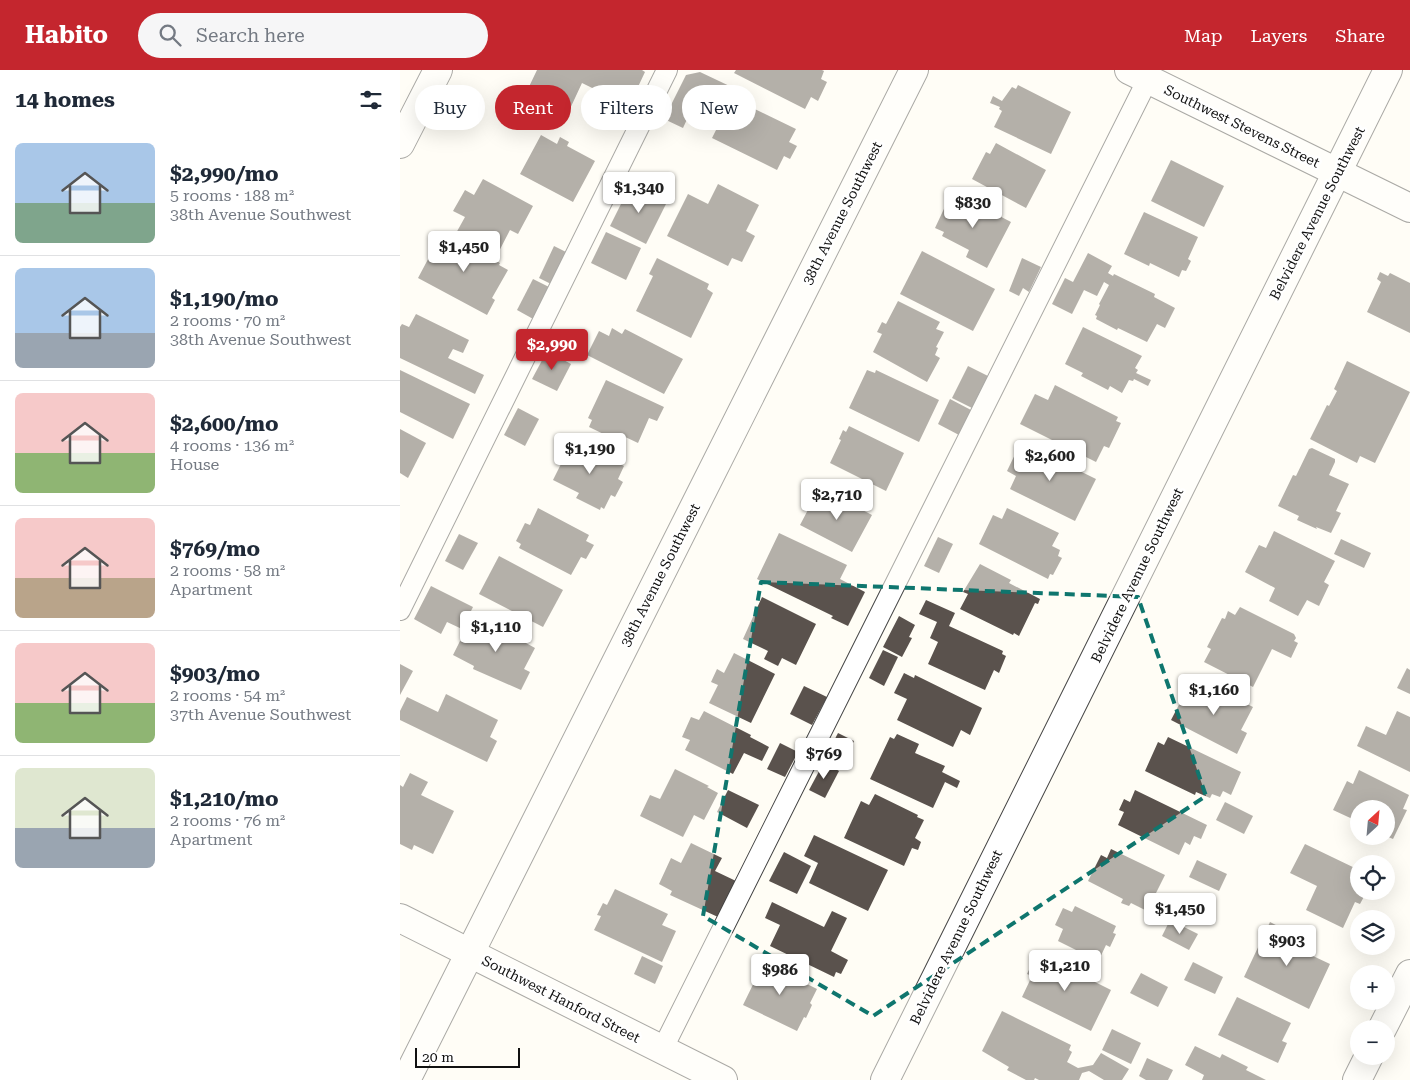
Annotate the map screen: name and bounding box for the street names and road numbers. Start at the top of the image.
street label: Southwest Stevens Street [1162,81,1322,171]
street label: Belvidere Avenue Southwest [1266,124,1368,302]
street label: 38th Avenue Southwest [799,139,885,287]
street label: Belvidere Avenue Southwest [1088,485,1186,665]
street label: 38th Avenue Southwest [617,501,703,649]
street label: Belvidere Avenue Southwest [907,847,1005,1027]
street label: Southwest Hanford Street [479,952,643,1046]

